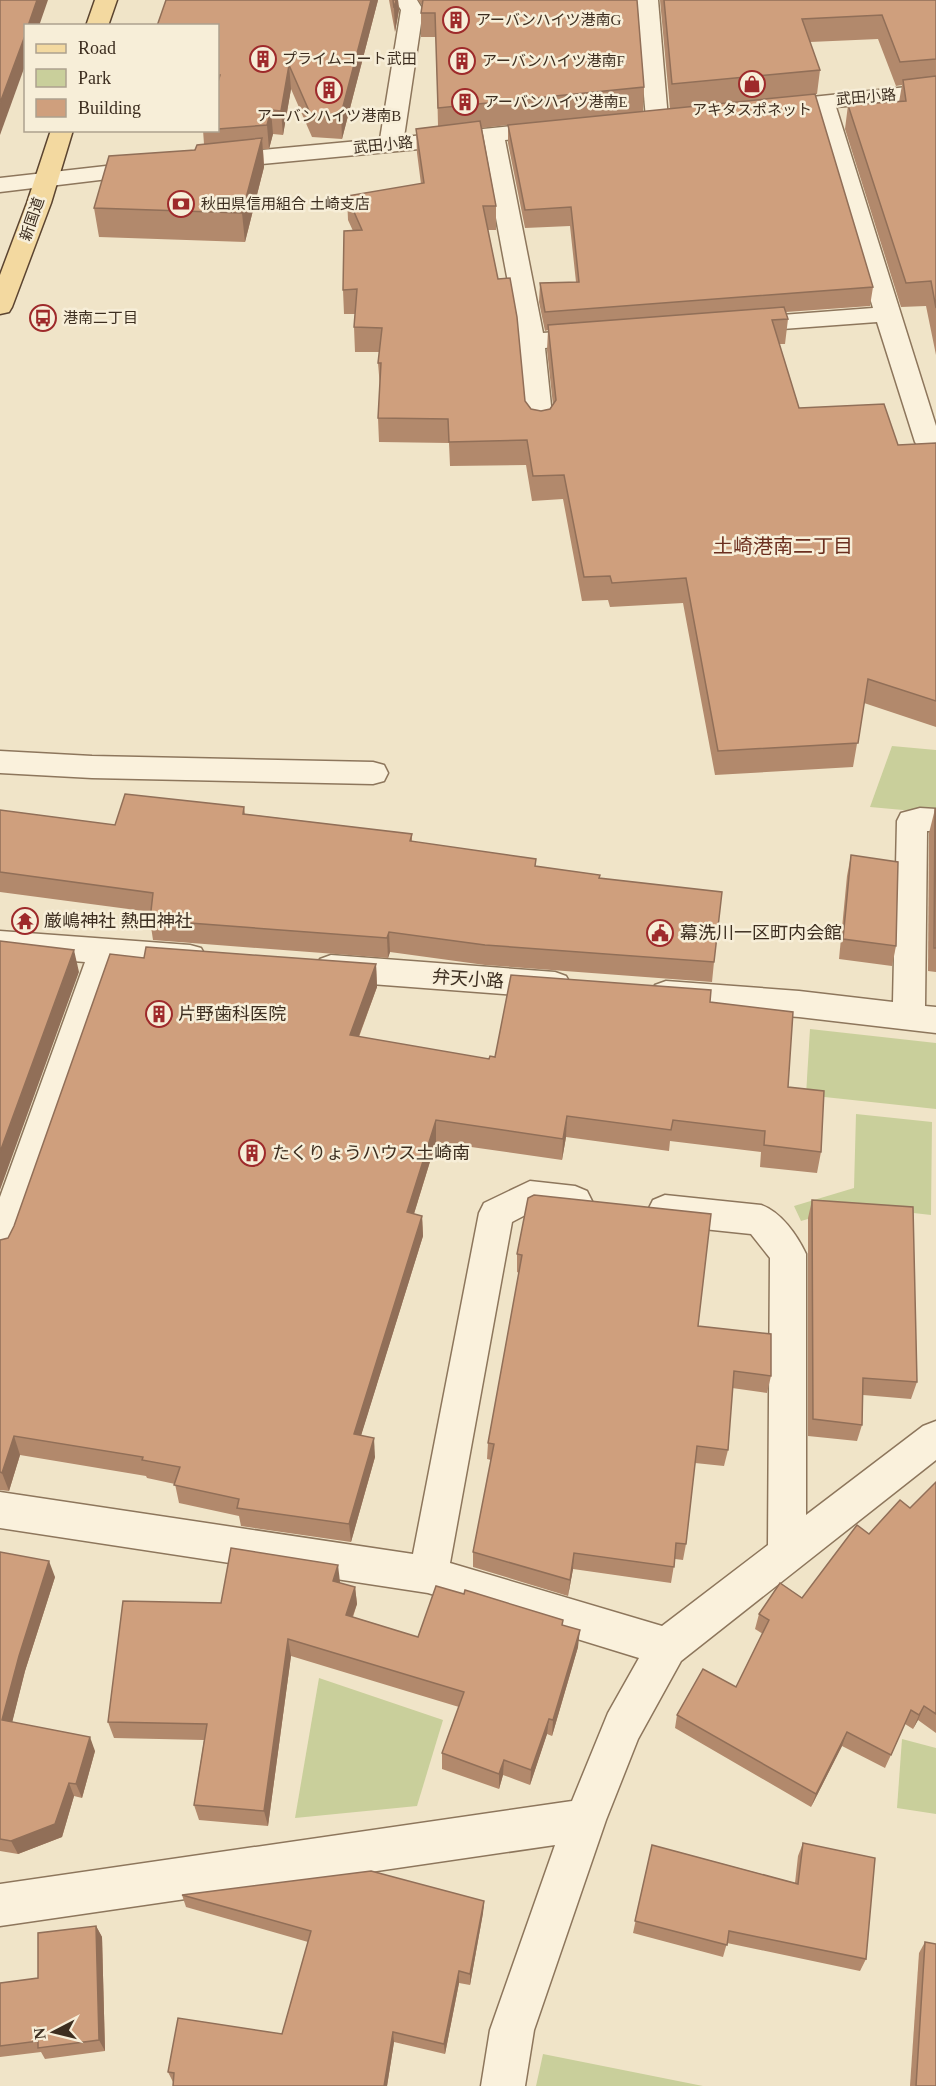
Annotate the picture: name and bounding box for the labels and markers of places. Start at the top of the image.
building icon: アーバンハイツ港南G [441,5,471,35]
place label: アーバンハイツ港南G [476,12,621,28]
building icon: プライムコート武田 [248,44,278,74]
building icon: アーバンハイツ港南F [447,46,477,76]
place label: プライムコート武田 [282,51,417,67]
place label: アーバンハイツ港南F [482,53,625,69]
shop icon: アキタスポネット [737,69,767,99]
building icon: アーバンハイツ港南B [314,75,344,105]
building icon: アーバンハイツ港南E [450,87,480,117]
place label: アーバンハイツ港南E [484,94,628,110]
place label: アキタスポネット [692,102,812,118]
place label: アーバンハイツ港南B [257,108,401,124]
bank icon: 秋田県信用組合 土崎支店 [166,189,196,219]
place label: 秋田県信用組合 土崎支店 [201,196,370,212]
bus stop icon: 港南二丁目 [28,303,58,333]
place label: 港南二丁目 [63,310,138,326]
temple icon: 厳嶋神社 熱田神社 [10,906,40,936]
place label: 厳嶋神社 熱田神社 [44,911,193,931]
public building icon: 幕洗川一区町内会館 [645,918,675,948]
place label: 幕洗川一区町内会館 [680,923,842,943]
building icon: 片野歯科医院 [144,999,174,1029]
place label: 片野歯科医院 [178,1004,286,1024]
building icon: たくりょうハウス土崎南 [237,1138,267,1168]
place label: たくりょうハウス土崎南 [272,1143,470,1163]

